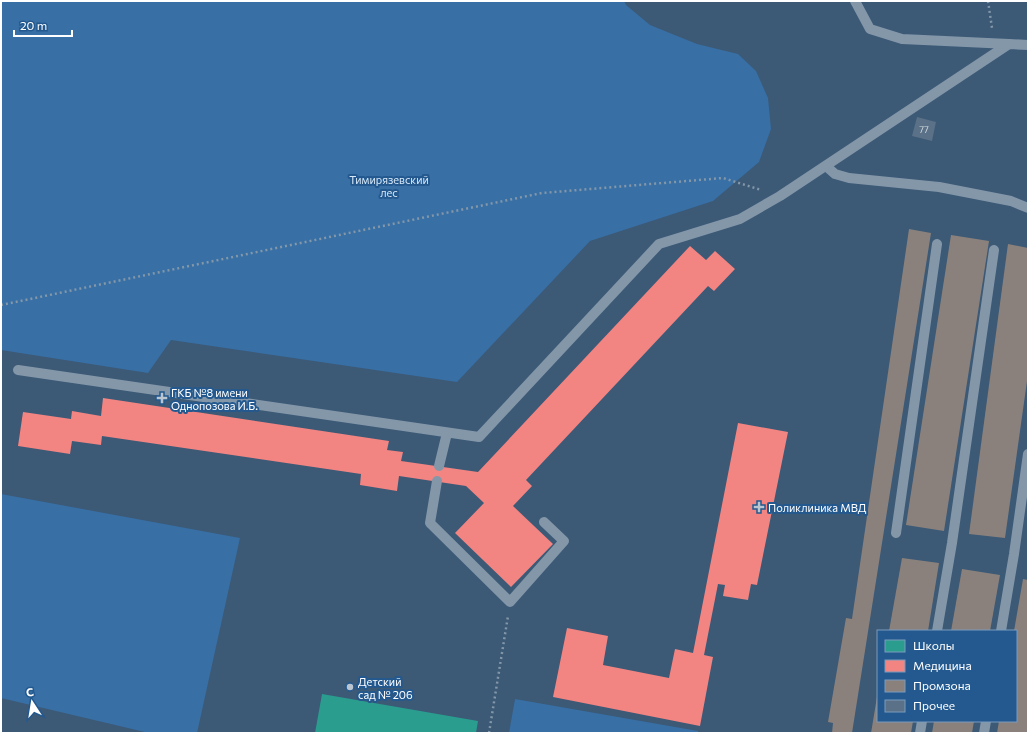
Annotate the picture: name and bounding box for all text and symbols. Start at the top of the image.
scale bar [14,12,72,38]
text: 20 m [20,18,47,32]
house number: 77 [919,124,929,135]
park label: Тимирязевский лес [349,173,429,199]
place label: ГКБ №8 имени Однопозова И.Б. [171,386,258,412]
marker: ГКБ №8 имени Однопозова И.Б. [156,392,168,404]
marker: Поликлиника МВД [753,501,765,513]
place label: Поликлиника МВД [768,501,867,514]
legend [877,630,1017,722]
text: Школы [913,638,954,652]
text: Медицина [913,658,972,672]
place label: Детский сад № 206 [358,675,413,701]
text: Промзона [913,678,971,692]
north arrow [12,682,52,722]
marker: Детский сад № 206 [345,682,355,692]
text: С [25,684,35,699]
text: Прочее [913,698,955,712]

